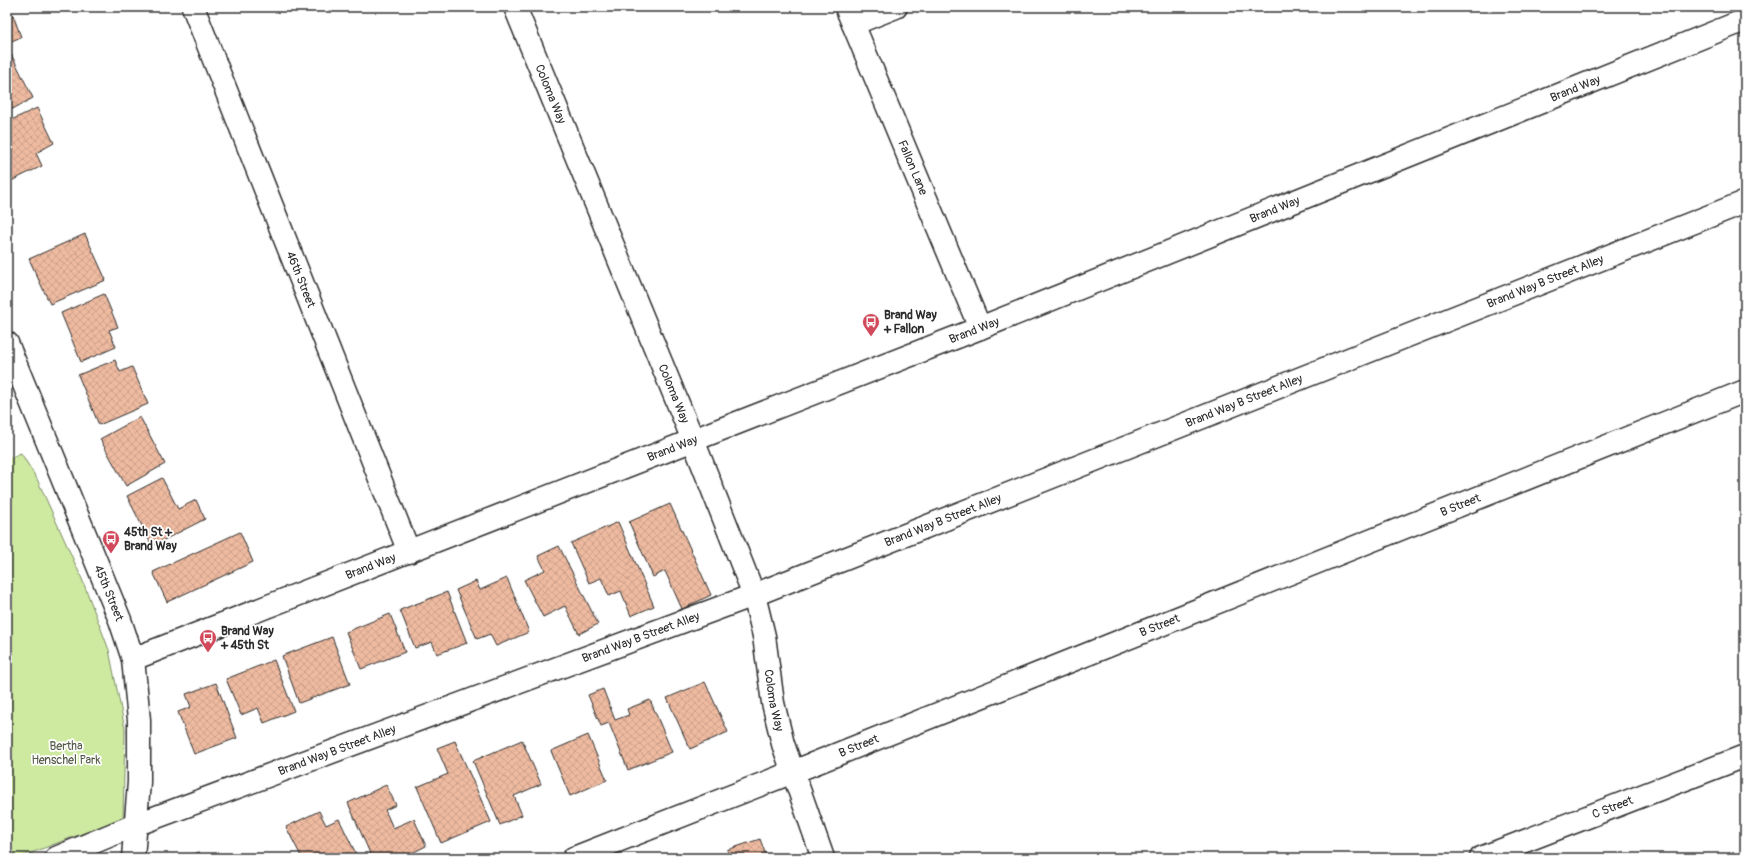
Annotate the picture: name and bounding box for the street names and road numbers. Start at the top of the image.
street label: Coloma Way [532,62,570,126]
street label: Brand Way [1548,72,1602,105]
street label: Fallon Lane [895,138,931,197]
street label: Brand Way [1247,193,1302,226]
street label: 46th Street [283,249,319,310]
street label: Brand Way B Street Alley [1485,251,1606,311]
street label: Brand Way [947,314,1001,347]
street label: Coloma Way [655,362,693,425]
street label: Brand Way B Street Alley [1183,371,1304,431]
street label: Brand Way [645,432,700,465]
street label: Brand Way B Street Alley [882,490,1003,550]
street label: B Street [1438,490,1483,520]
street label: Brand Way [343,550,398,583]
street label: 45th Street [91,563,127,623]
street label: Brand Way B Street Alley [580,608,702,666]
street label: B Street [1137,611,1182,640]
street label: Coloma Way [761,668,787,733]
street label: Brand Way B Street Alley [276,721,398,779]
street label: B Street [836,731,881,760]
street label: C Street [1590,792,1635,822]

